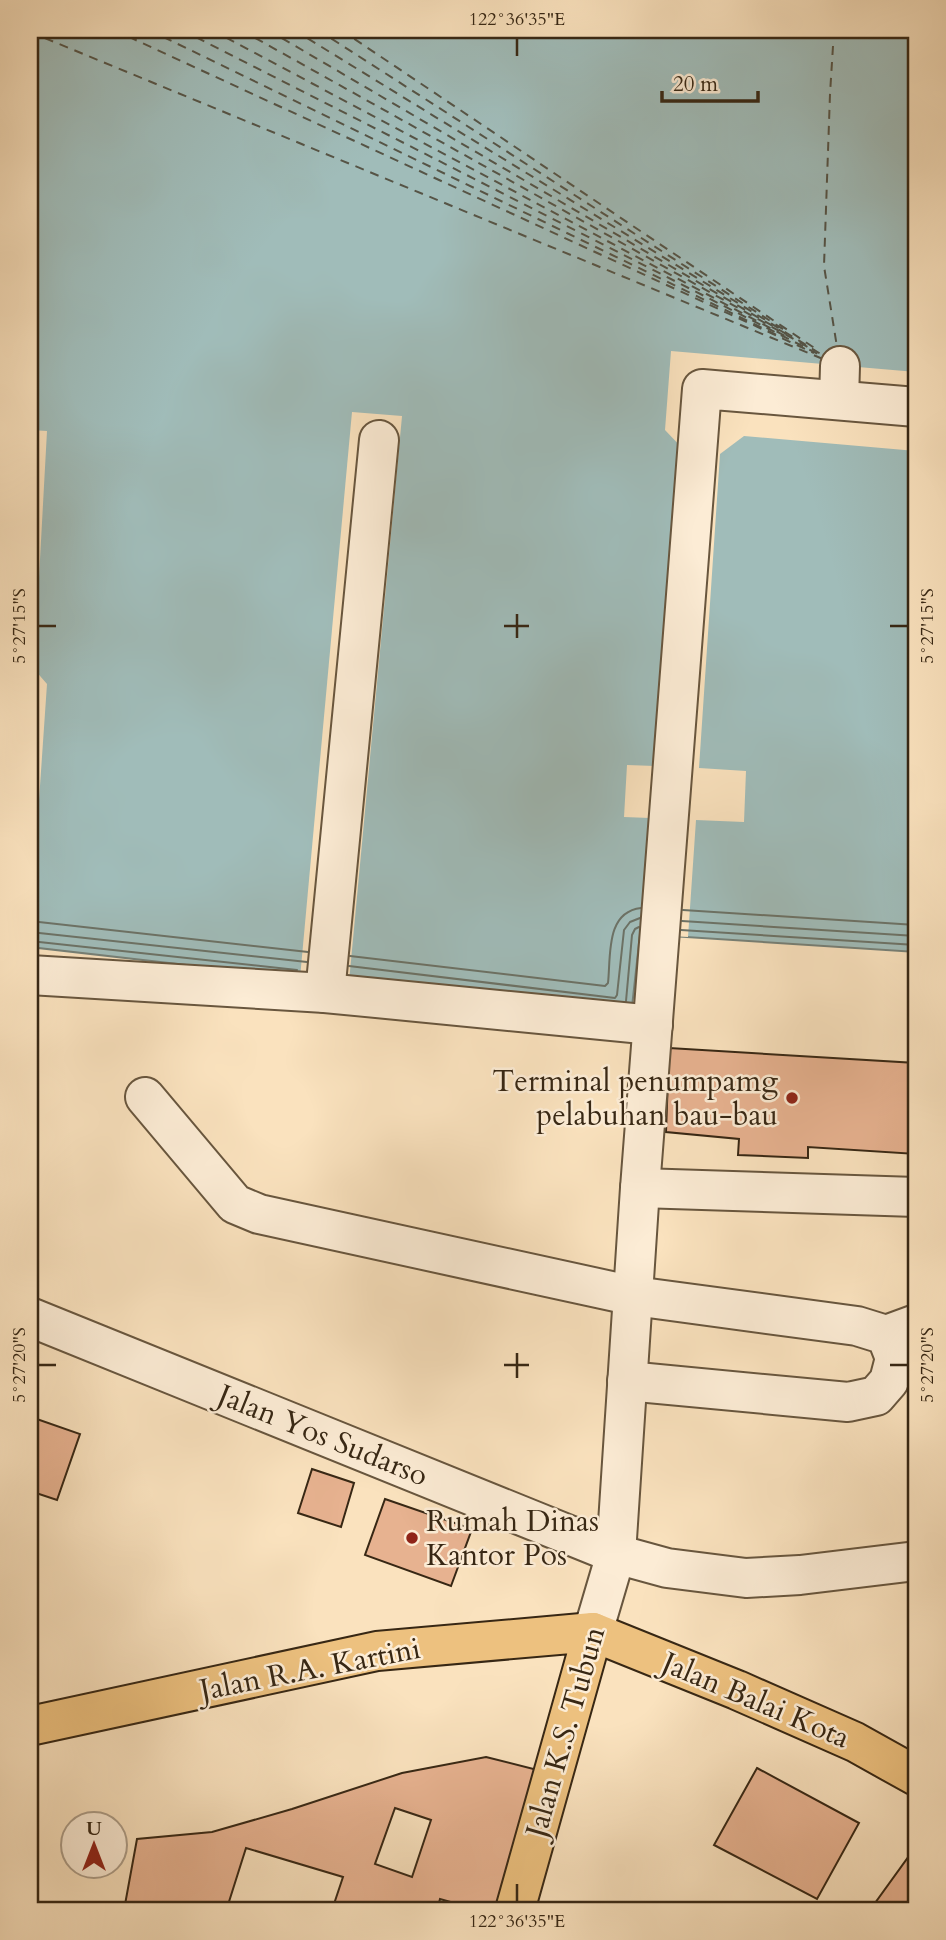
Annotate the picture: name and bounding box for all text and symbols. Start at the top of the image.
text: 122°36'35"E [469,7,565,32]
scale bar [662,60,759,104]
text: 20 m [673,70,718,99]
text: 5°27'15"S [7,588,32,664]
text: 5°27'15"S [915,588,940,664]
place label: Terminal penumpamg pelabuhan bau-bau [492,1061,778,1136]
marker: Terminal penumpamg pelabuhan bau-bau [784,1090,800,1106]
text: 5°27'20"S [7,1327,32,1403]
text: 5°27'20"S [915,1327,940,1403]
street label: Jalan Yos Sudarso [208,1373,434,1496]
place label: Rumah Dinas Kantor Pos [426,1501,599,1576]
marker: Rumah Dinas Kantor Pos [404,1530,420,1546]
street label: Jalan K.S. Tubun [515,1622,615,1846]
street label: Jalan R.A. Kartini [192,1628,424,1712]
street label: Jalan Balai Kota [652,1641,856,1758]
north arrow [60,1811,130,1881]
text: U [86,1816,102,1842]
text: 122°36'35"E [469,1909,565,1934]

